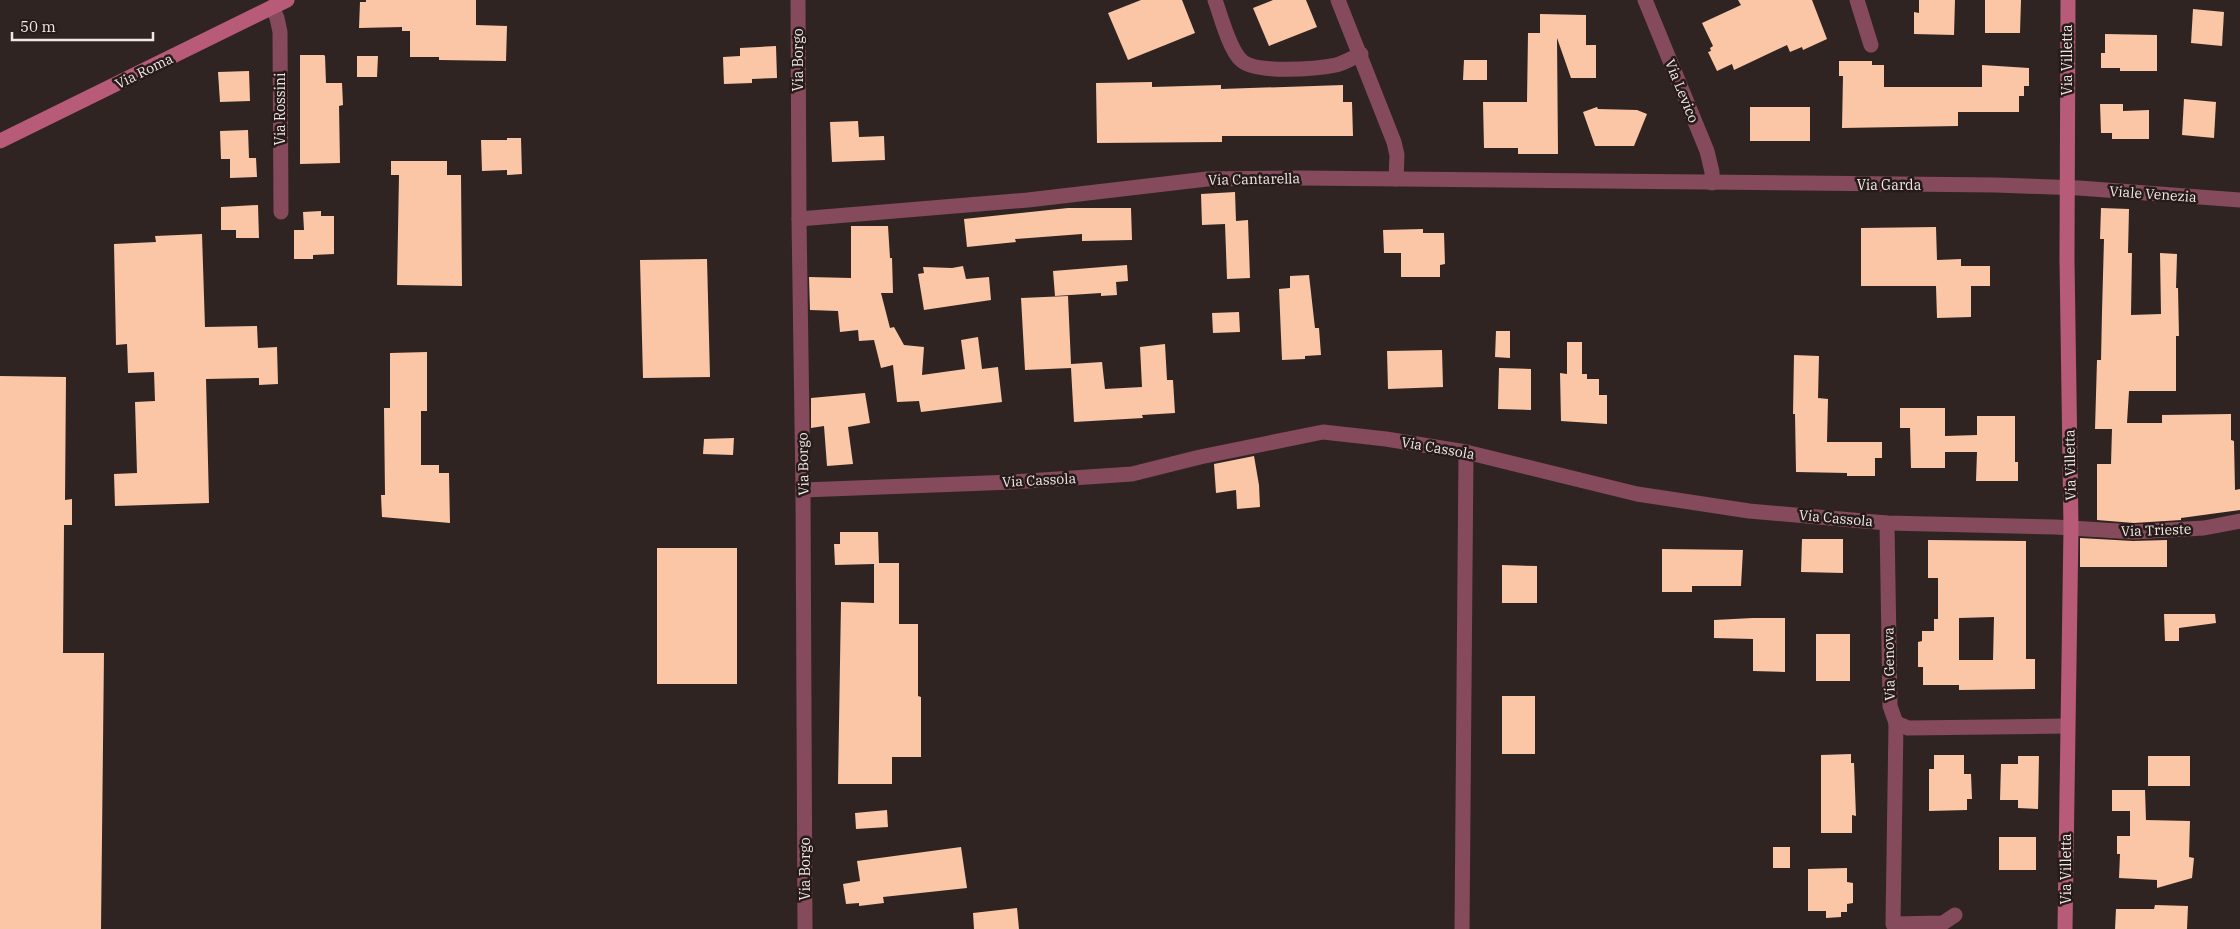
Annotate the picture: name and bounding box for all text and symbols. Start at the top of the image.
scale bar [12,10,154,42]
text: 50 m [20,17,56,36]
street label: Via Villetta [2058,24,2076,96]
street label: Via Borgo [789,28,807,92]
street label: Via Roma [112,49,176,93]
street label: Via Levico [1661,57,1703,126]
street label: Via Rossini [271,73,289,145]
street label: Via Cantarella [1208,169,1301,189]
street label: Via Garda [1857,176,1922,194]
street label: Viale Venezia [2109,182,2198,206]
street label: Via Villetta [2060,429,2080,501]
street label: Via Borgo [793,432,813,496]
street label: Via Cassola [1400,433,1476,463]
street label: Via Cassola [1001,469,1077,491]
street label: Via Cassola [1798,506,1874,530]
street label: Via Trieste [2120,520,2192,540]
street label: Via Genova [1879,627,1899,701]
street label: Via Villetta [2057,833,2075,905]
street label: Via Borgo [796,837,814,901]

